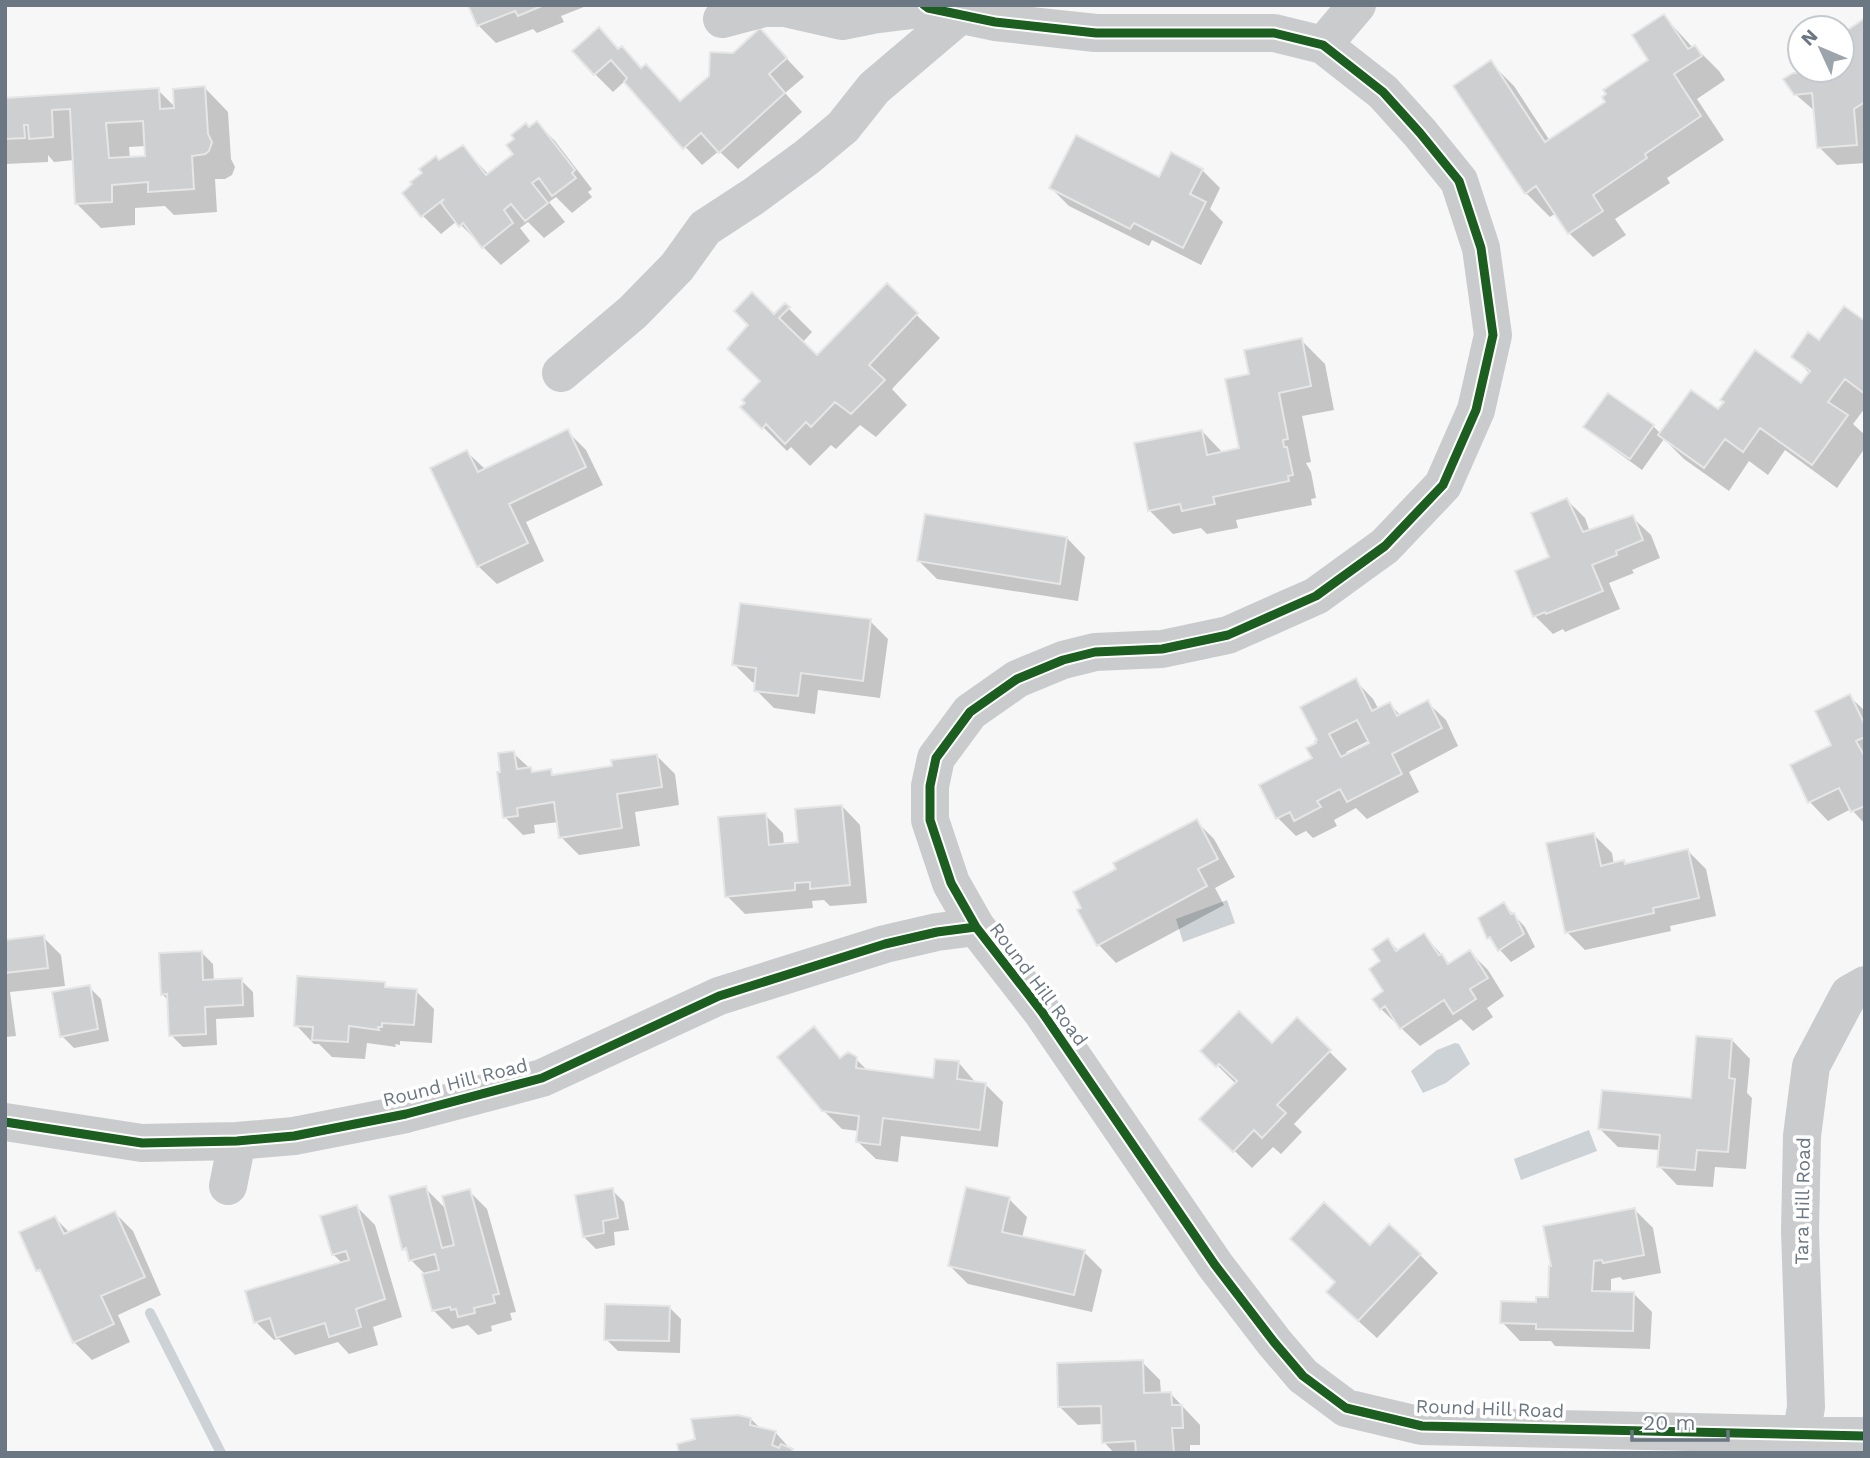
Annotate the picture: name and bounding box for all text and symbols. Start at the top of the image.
north arrow [1786,14,1856,84]
text: N [1796,24,1822,51]
street label: Round Hill Road [985,918,1092,1050]
street label: Round Hill Road [380,1053,530,1112]
street label: Tara Hill Road [1790,1137,1815,1265]
street label: Round Hill Road [1415,1394,1565,1423]
scale bar [1632,1398,1728,1442]
text: 20 m [1643,1410,1695,1435]

